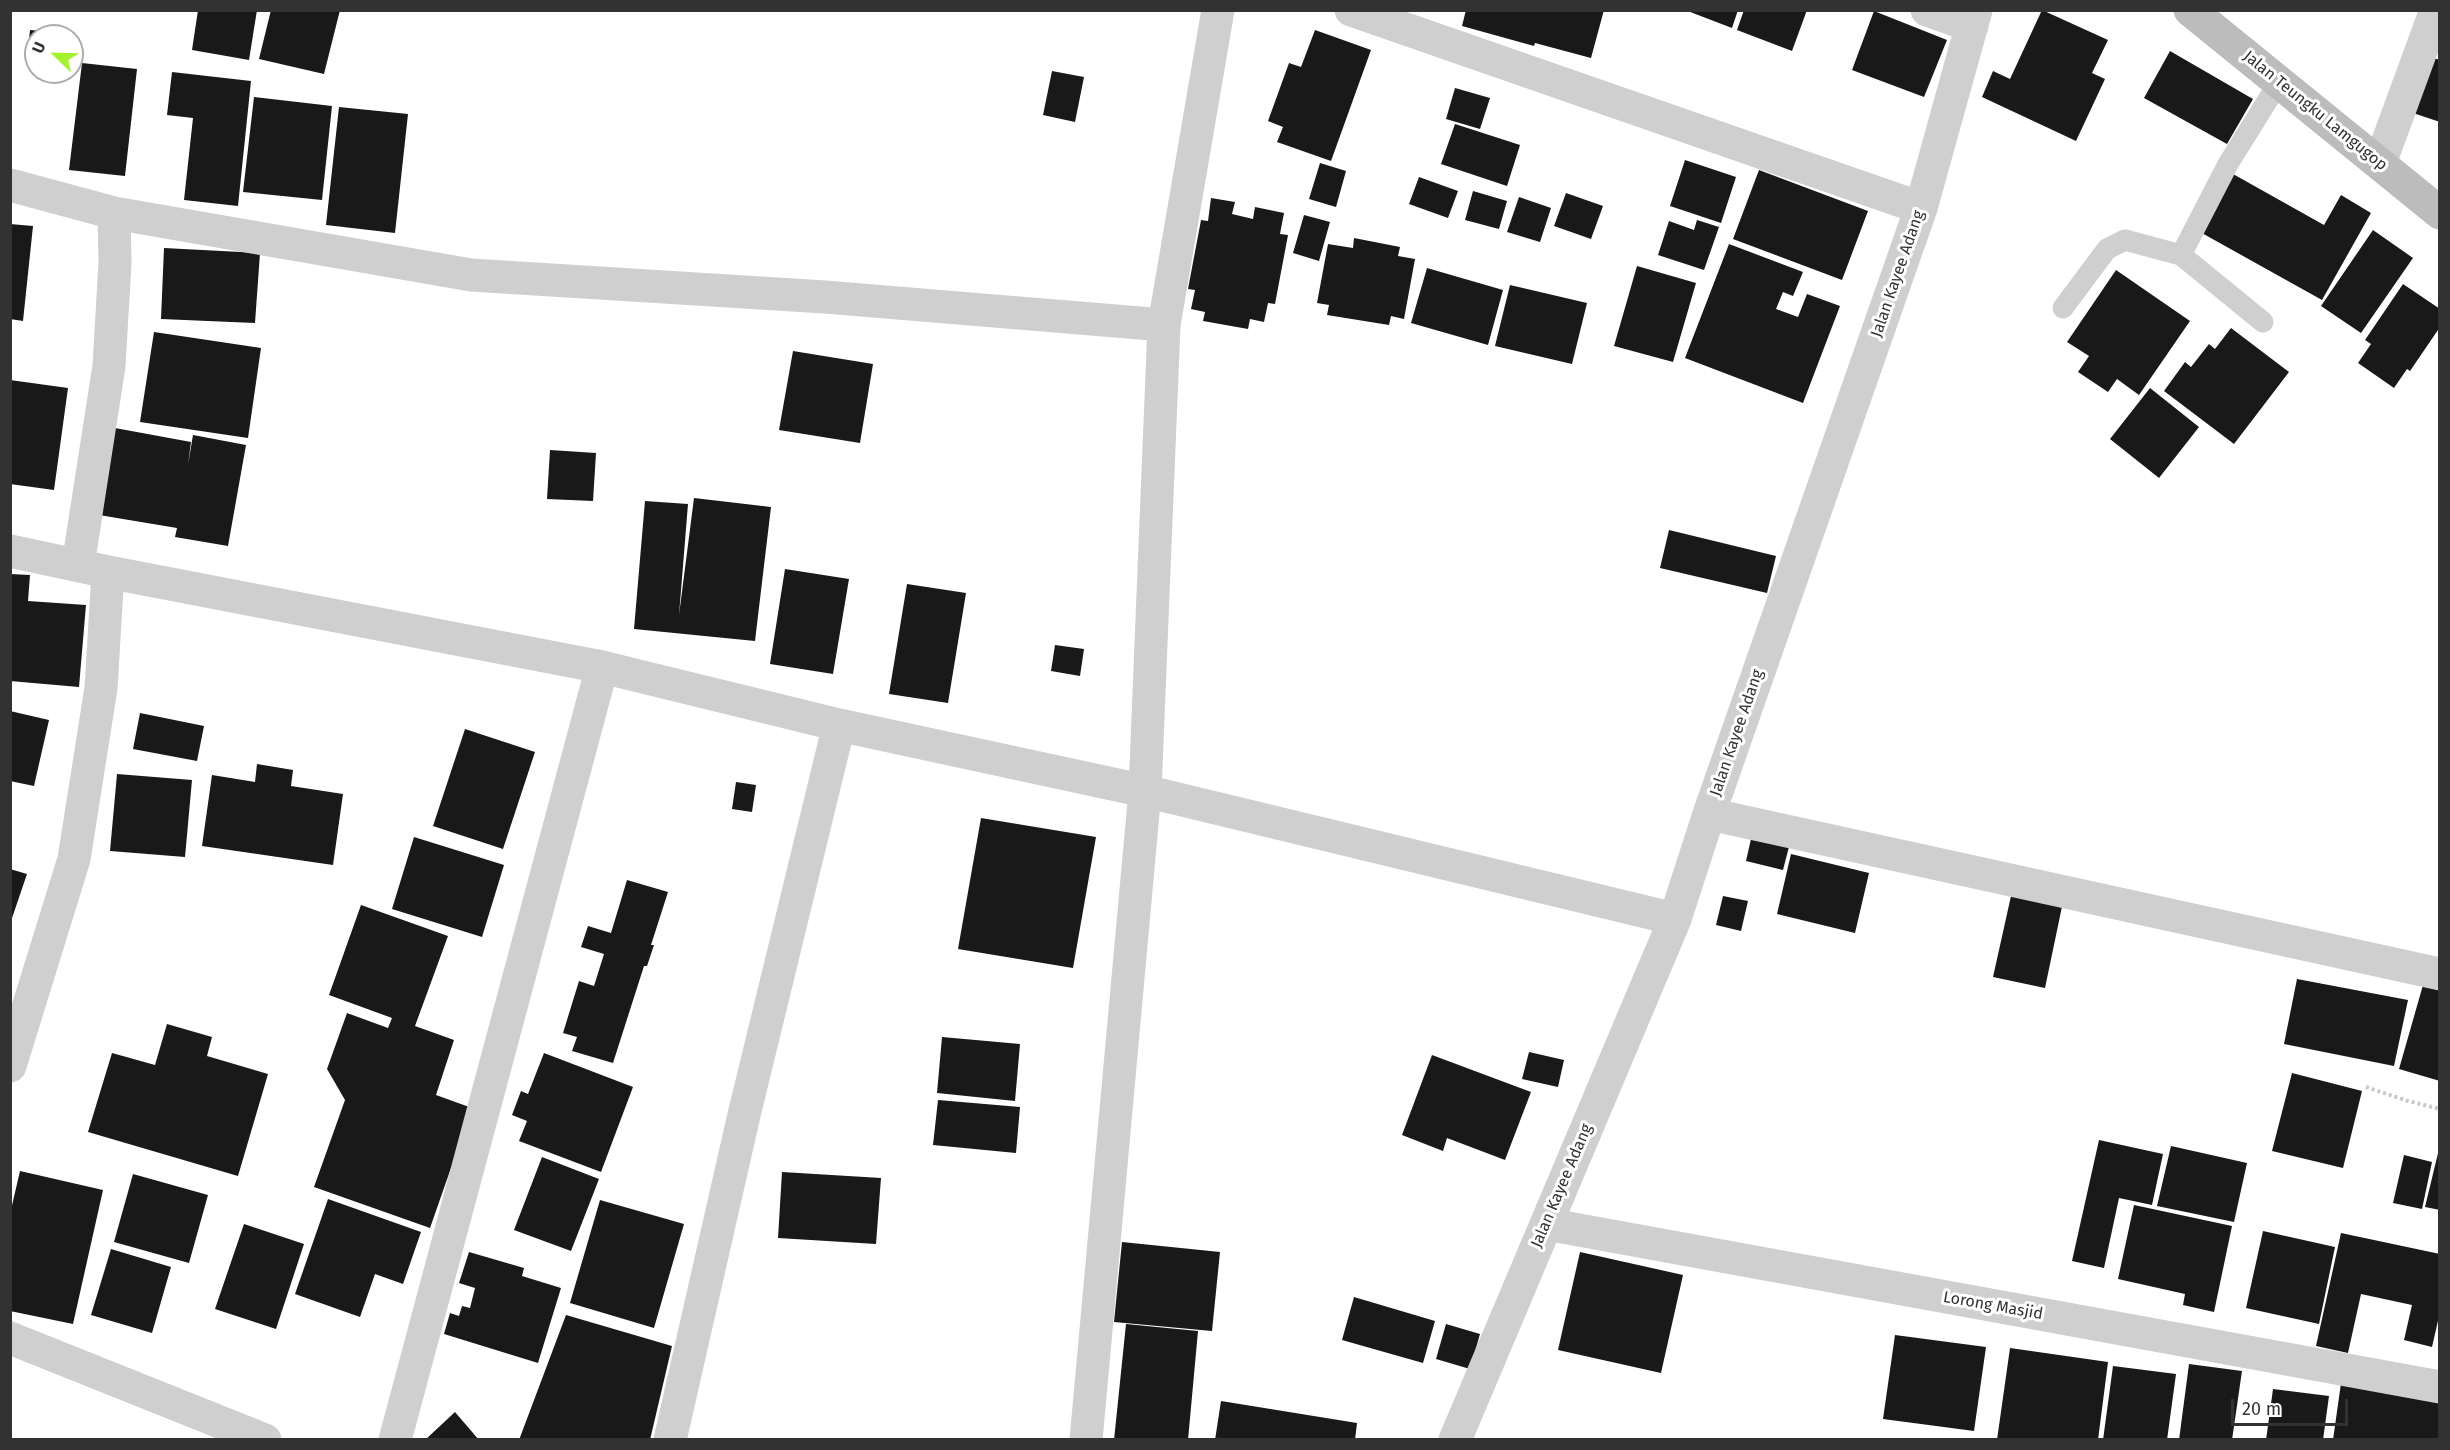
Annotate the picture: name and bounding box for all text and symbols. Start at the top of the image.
north arrow [24,24,84,84]
text: U [28,39,50,56]
street label: Jalan Teungku Lamgugop [2239,47,2391,175]
street label: Jalan Kayee Adang [1867,208,1929,340]
street label: Jalan Kayee Adang [1706,667,1768,799]
street label: Jalan Kayee Adang [1527,1121,1597,1251]
street label: Lorong Masjid [1942,1288,2044,1324]
scale bar [2234,1387,2351,1425]
text: 20 m [2242,1398,2281,1420]

